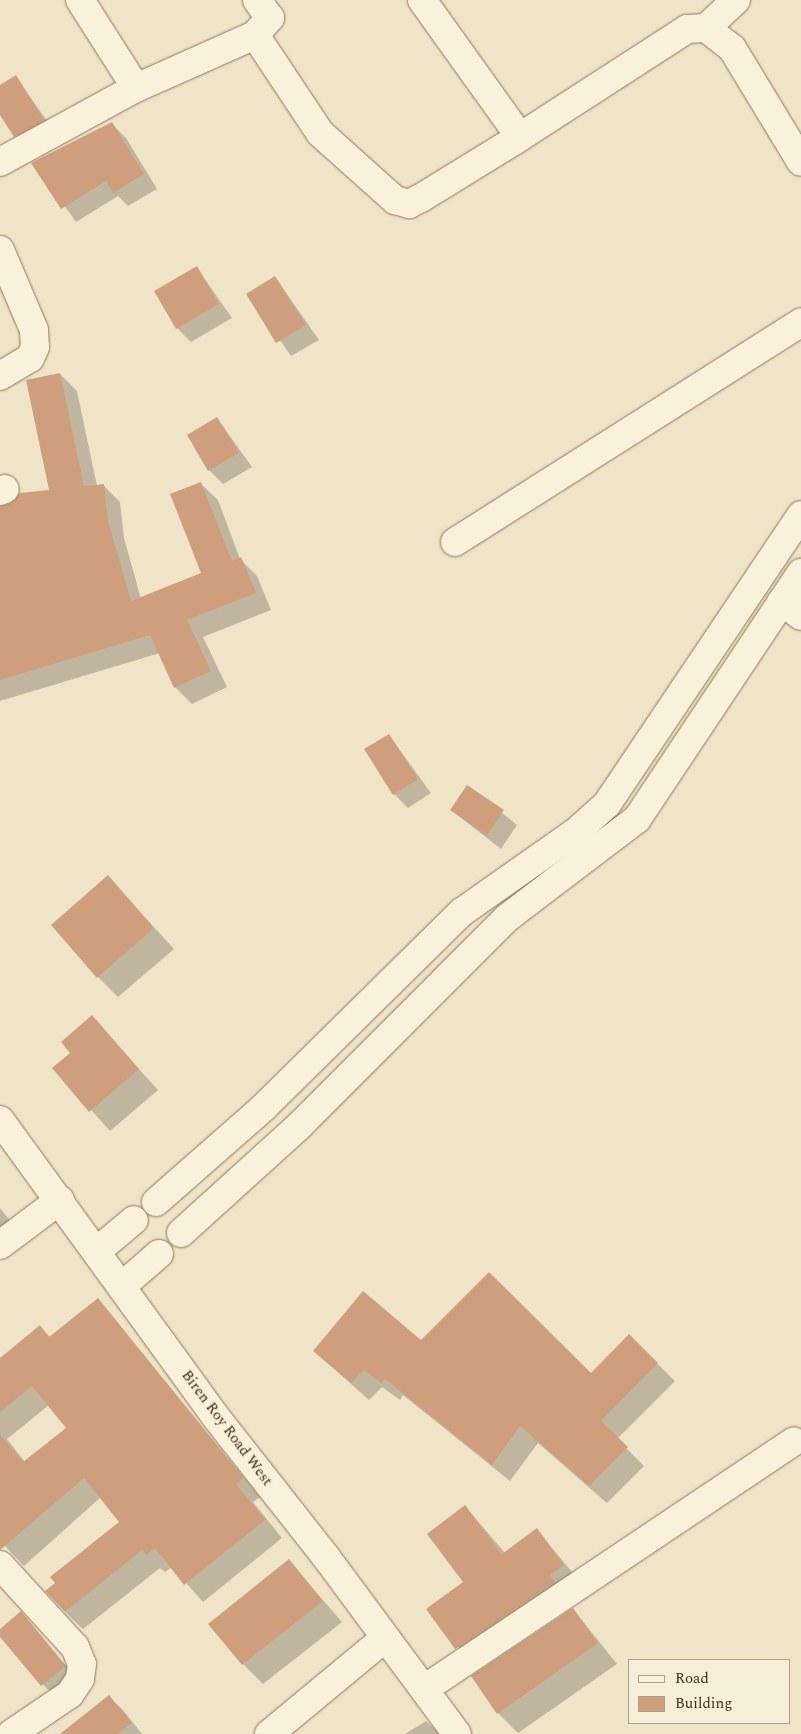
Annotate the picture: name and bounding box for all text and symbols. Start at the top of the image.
street label: Biren Roy Road West [178,1367,276,1489]
legend [628,1659,791,1724]
text: Road [675,1667,709,1690]
text: Building [675,1692,732,1715]

